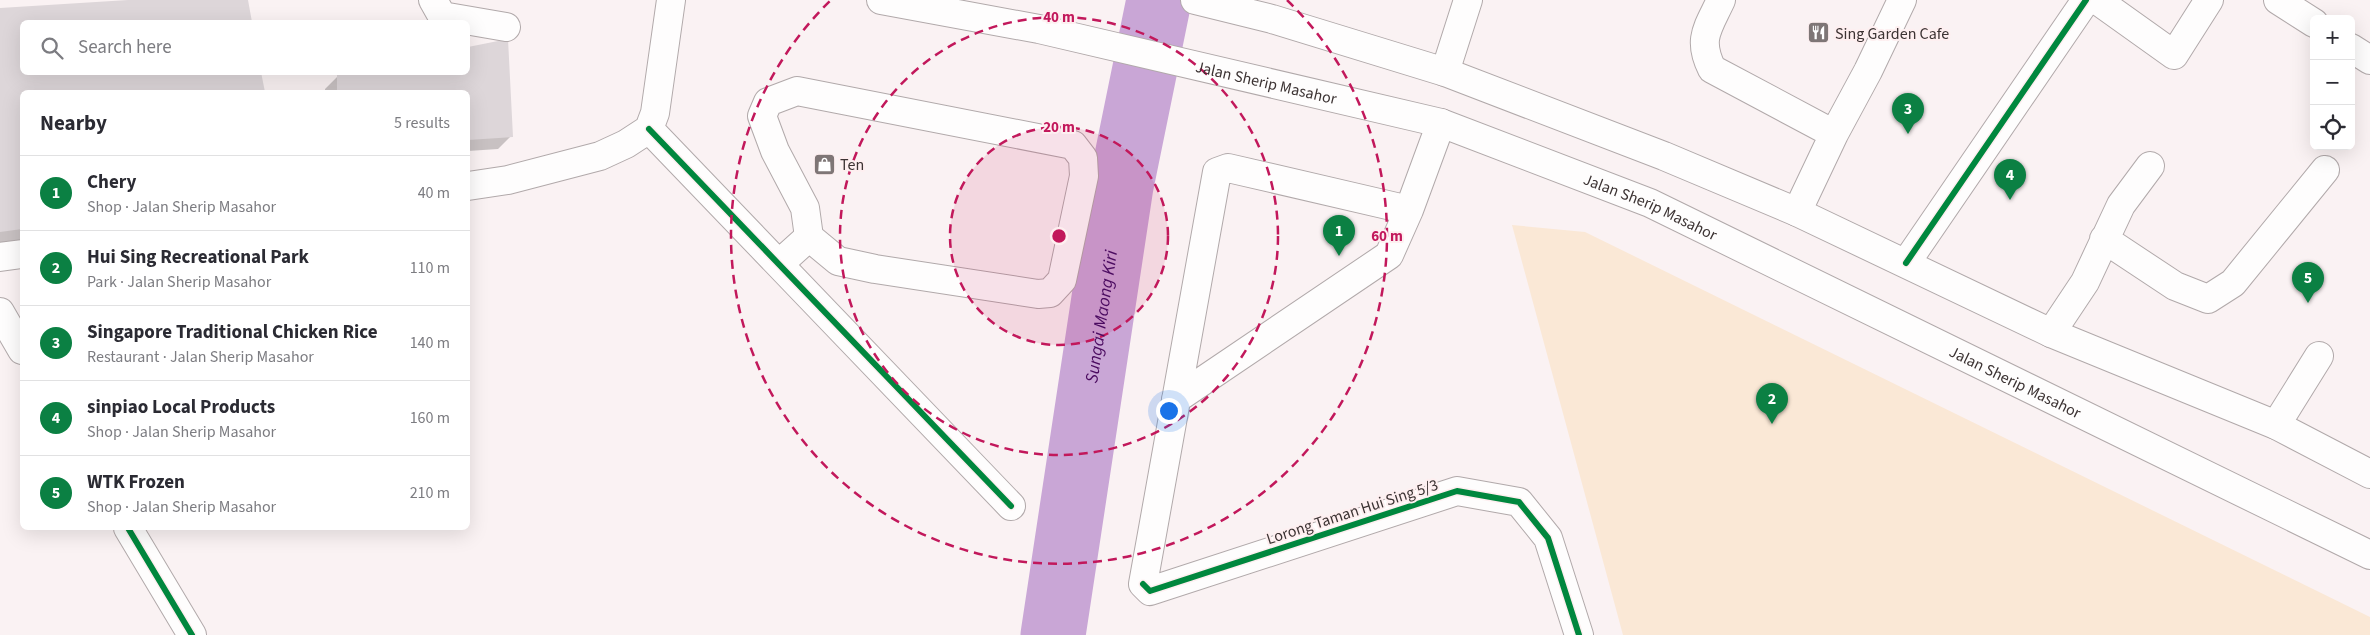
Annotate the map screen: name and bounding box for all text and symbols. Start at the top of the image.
text: 40 m [1043,7,1075,28]
map controls [2310,15,2355,150]
button: + [2310,15,2355,60]
search box [20,20,470,75]
restaurant icon: Sing Garden Cafe [1807,21,1831,45]
place label: Sing Garden Cafe [1835,23,1949,45]
icon: search [38,34,66,62]
text: Search here [78,34,172,61]
street label: Jalan Sherip Masahor [1193,56,1339,110]
button: − [2310,60,2355,105]
pin: 3 [1892,93,1924,134]
button: locate [2310,105,2355,150]
text: Nearby [40,108,107,138]
text: 5 results [394,112,450,134]
text: 20 m [1043,117,1075,138]
shop icon: Ten [812,152,836,176]
place label: Ten [840,154,864,176]
pin: 4 [1994,159,2026,200]
text: Chery [87,169,136,196]
street label: Jalan Sherip Masahor [1580,169,1721,246]
text: 1 [52,182,60,204]
text: 40 m [418,182,450,204]
text: Shop · Jalan Sherip Masahor [87,196,276,218]
pin: 1 [1323,215,1355,256]
text: 60 m [1371,226,1403,247]
centre of rings [1050,227,1068,245]
text: Hui Sing Recreational Park [87,244,309,271]
water label: Sungai Maong Kiri [1079,248,1124,385]
text: 2 [52,257,60,279]
text: 110 m [410,257,450,279]
pin: 5 [2292,262,2324,303]
text: Park · Jalan Sherip Masahor [87,271,271,293]
text: Singapore Traditional Chicken Rice [87,319,378,346]
text: 3 [52,332,60,354]
text: 140 m [410,332,450,354]
street label: Jalan Sherip Masahor [1945,341,2085,424]
text: Restaurant · Jalan Sherip Masahor [87,346,314,368]
pin: 2 [1756,383,1788,424]
text: sinpiao Local Products [87,394,275,421]
your location [1156,398,1182,424]
text: 4 [52,407,60,429]
text: 160 m [410,407,450,429]
text: Shop · Jalan Sherip Masahor [87,421,276,443]
text: WTK Frozen [87,469,185,496]
street label: Lorong Taman Hui Sing 5/3 [1264,474,1441,550]
text: 5 [52,482,60,504]
text: 210 m [410,482,450,504]
text: Shop · Jalan Sherip Masahor [87,496,276,518]

